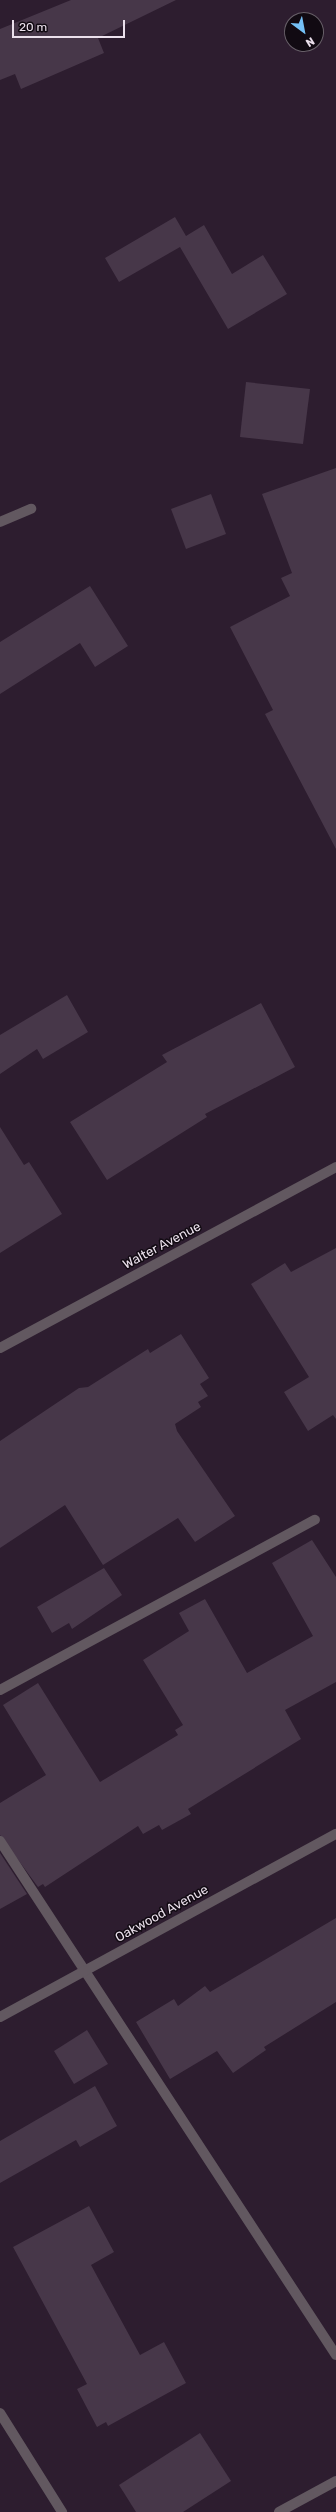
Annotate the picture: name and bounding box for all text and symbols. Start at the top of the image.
scale bar [14,12,127,38]
north arrow [284,12,324,52]
text: 20 m [19,20,47,34]
text: N [303,34,317,49]
street label: Walter Avenue [120,1219,204,1273]
street label: Oakwood Avenue [113,1882,211,1946]

